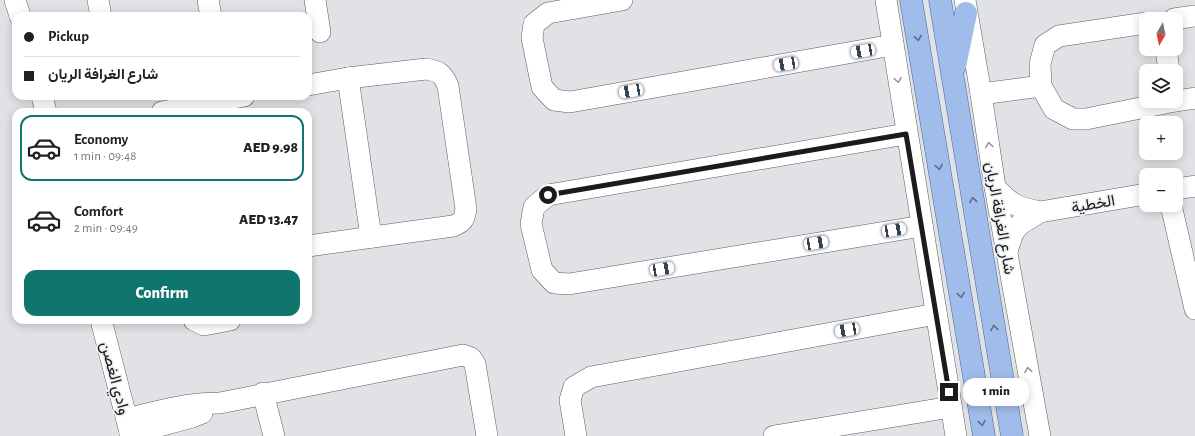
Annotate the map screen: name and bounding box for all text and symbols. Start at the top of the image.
north arrow [1139,12,1183,56]
map controls [1139,12,1183,212]
text: Pickup [48,29,89,44]
one-way arrow [913,35,921,42]
car [850,43,876,59]
car [773,56,799,72]
button: layers [1139,64,1183,108]
text: شارع الغرافة الريان [48,67,158,82]
one-way arrow [893,77,902,83]
car [618,83,644,99]
button: + [1139,116,1183,160]
icon: car [26,130,62,166]
text: Economy [74,132,128,147]
text: AED 9.98 [243,140,298,155]
one-way arrow [985,142,994,149]
text: 1 min · 09:48 [74,150,137,163]
street label: شارع الغرافة الريان [979,161,1018,276]
one-way arrow [934,164,943,170]
button: − [1139,168,1183,212]
route start [539,186,557,204]
street label: الخطية [1070,192,1116,217]
one-way arrow [969,197,978,203]
icon: car [26,202,62,238]
text: Comfort [74,204,123,219]
text: AED 13.47 [239,212,298,227]
text: 2 min · 09:49 [74,222,138,235]
car [881,222,907,238]
car [803,235,829,251]
car [649,261,675,277]
button: Confirm [24,270,300,316]
one-way arrow [956,292,965,298]
car [834,322,860,338]
one-way arrow [991,325,999,332]
street label: وادي الغصن [93,340,132,418]
one-way arrow [1024,367,1033,373]
callout: 1 min [963,378,1029,406]
route end [940,383,958,401]
text: 1 min [982,385,1010,398]
one-way arrow [977,420,986,426]

